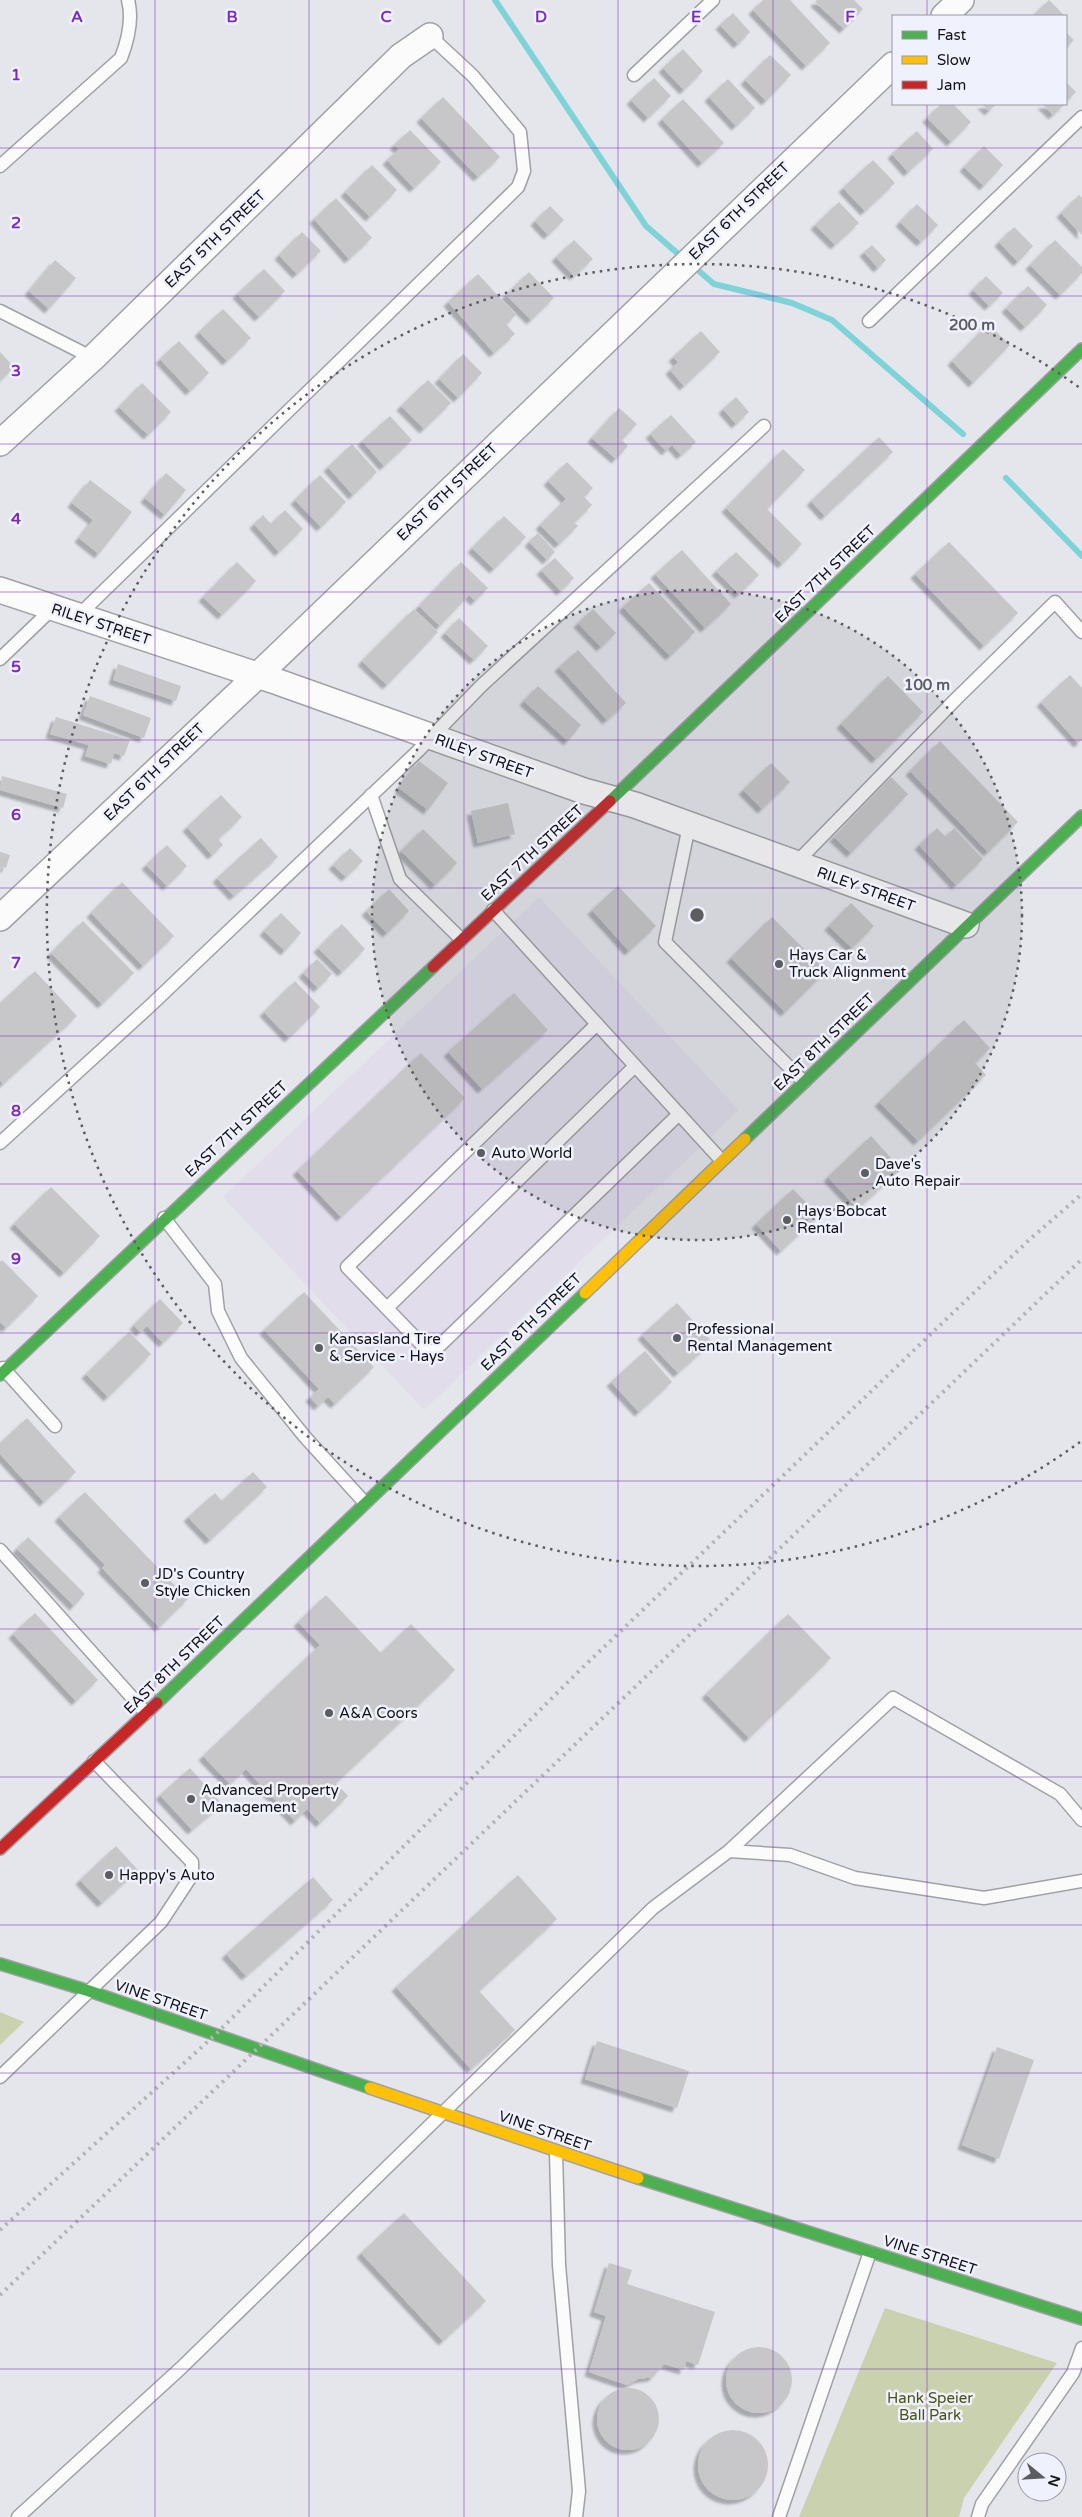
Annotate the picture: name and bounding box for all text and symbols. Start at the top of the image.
text: A [71,7,83,27]
text: B [226,7,238,27]
text: C [380,7,392,27]
text: D [535,7,547,27]
text: E [691,7,701,27]
text: F [845,7,855,27]
legend [892,15,1067,105]
text: Fast [937,26,967,44]
text: Slow [937,51,971,69]
text: 1 [11,65,21,85]
text: Jam [937,76,966,94]
street label: EAST 6TH STREET [685,158,793,264]
street label: EAST 5TH STREET [161,186,269,292]
text: 2 [11,213,21,233]
text: 200 m [949,316,995,334]
text: 3 [11,361,21,381]
street label: EAST 6TH STREET [393,439,501,545]
text: 4 [11,509,21,529]
street label: EAST 7TH STREET [771,521,879,627]
street label: RILEY STREET [49,599,153,649]
text: 5 [11,657,21,677]
text: 100 m [904,676,950,694]
street label: EAST 6TH STREET [100,719,208,825]
street label: RILEY STREET [432,730,536,782]
street label: EAST 7TH STREET [477,801,587,905]
text: 6 [11,805,21,825]
street label: RILEY STREET [814,863,918,915]
centre of rings [688,906,706,924]
place label: Hays Car & Truck Alignment [789,946,907,981]
text: 7 [11,953,21,973]
marker: Hays Car & Truck Alignment [773,958,785,970]
street label: EAST 8TH STREET [770,989,878,1095]
street label: EAST 7TH STREET [181,1077,291,1181]
text: 8 [11,1101,21,1121]
place label: Auto World [491,1144,572,1162]
marker: Auto World [475,1147,487,1159]
place label: Dave's Auto Repair [875,1155,961,1190]
marker: Dave's Auto Repair [859,1167,871,1179]
place label: Hays Bobcat Rental [797,1202,887,1237]
marker: Hays Bobcat Rental [781,1214,793,1226]
text: 9 [11,1249,21,1269]
street label: EAST 8TH STREET [477,1269,585,1375]
place label: Professional Rental Management [687,1320,833,1355]
place label: Kansasland Tire & Service - Hays [329,1330,444,1365]
marker: Professional Rental Management [671,1332,683,1344]
marker: Kansasland Tire & Service - Hays [313,1342,325,1354]
place label: JD's Country Style Chicken [155,1565,251,1600]
marker: JD's Country Style Chicken [139,1577,151,1589]
street label: EAST 8TH STREET [120,1612,228,1718]
place label: A&A Coors [339,1704,418,1722]
marker: A&A Coors [323,1707,335,1719]
place label: Advanced Property Management [201,1781,339,1816]
marker: Advanced Property Management [185,1793,197,1805]
place label: Happy's Auto [119,1866,215,1884]
marker: Happy's Auto [103,1869,115,1881]
street label: VINE STREET [112,1976,210,2024]
street label: VINE STREET [496,2107,594,2155]
street label: VINE STREET [881,2231,979,2279]
park label: Hank Speier Ball Park [887,2389,973,2424]
north arrow [1017,2452,1067,2502]
text: N [1044,2473,1064,2489]

